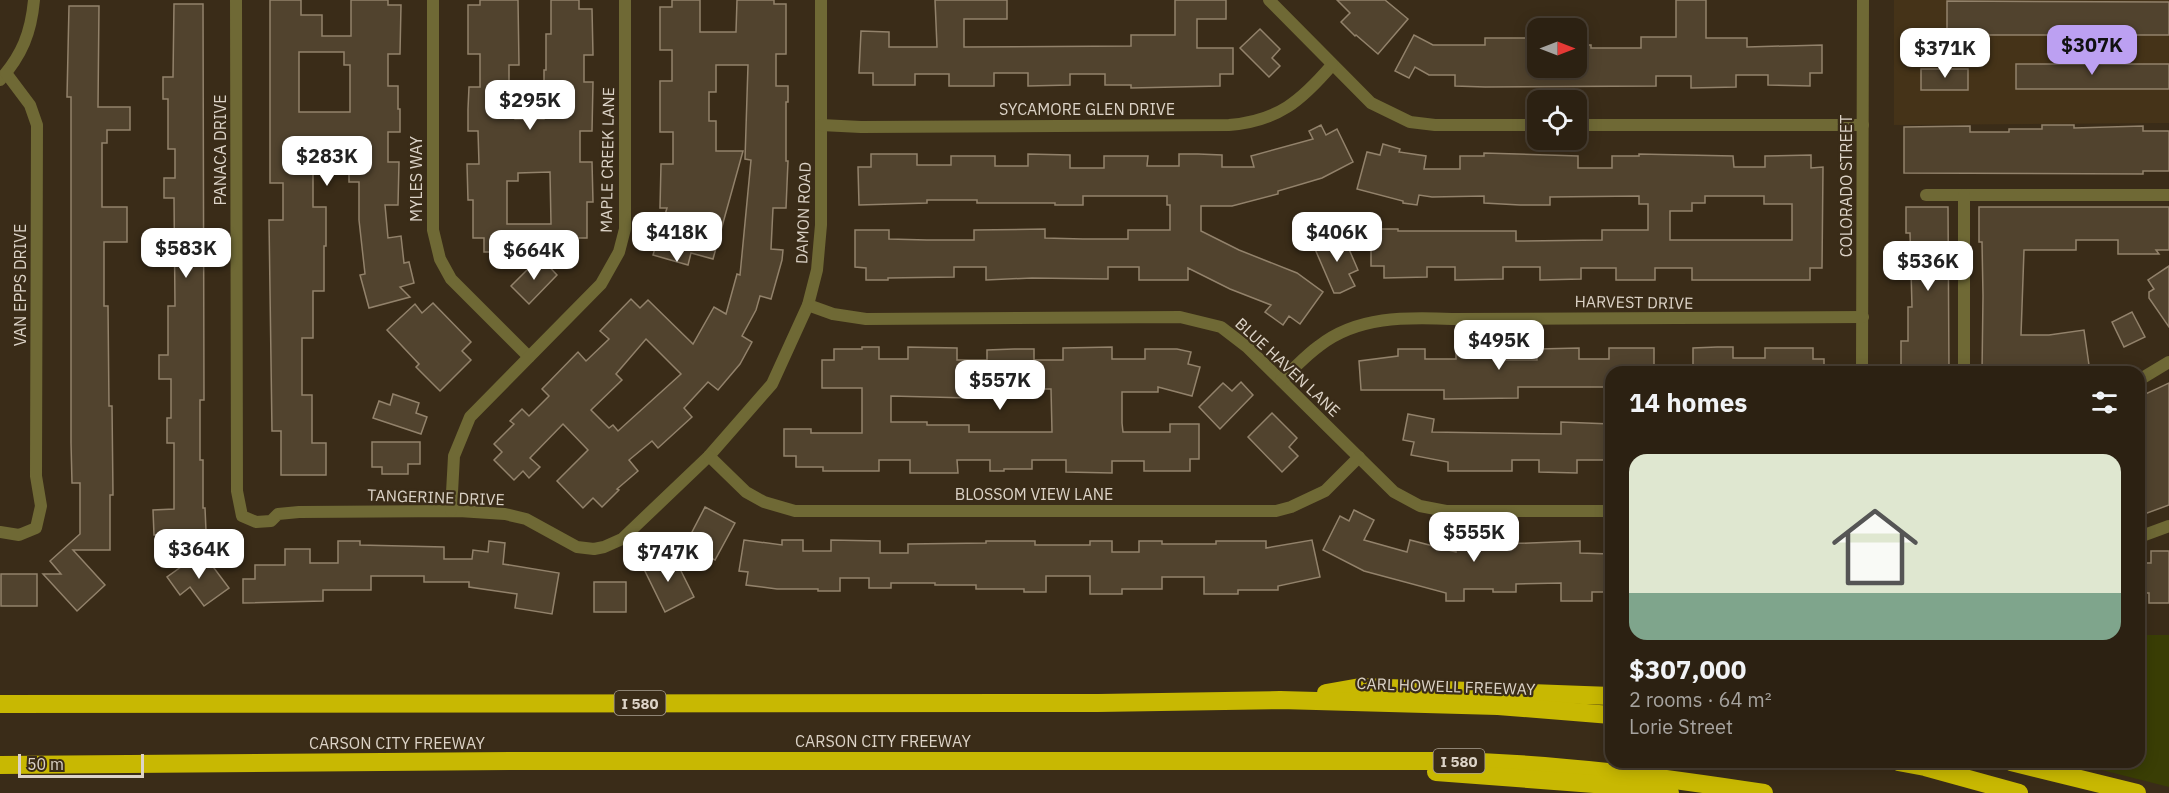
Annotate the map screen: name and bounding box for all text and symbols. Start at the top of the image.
north arrow [1527,18,1587,78]
map controls [1527,18,1587,150]
pin: $307K [2050,25,2134,76]
pin: $371K [1903,28,1987,79]
text: $307K [2061,31,2123,58]
text: $371K [1914,34,1976,61]
pin: $295K [488,80,572,131]
text: $295K [499,86,561,113]
street label: MAPLE CREEK LANE [596,87,618,233]
button: locate [1527,90,1587,150]
street label: PANACA DRIVE [210,95,230,205]
street label: SYCAMORE GLEN DRIVE [999,99,1175,119]
street label: COLORADO STREET [1836,115,1856,257]
pin: $283K [285,136,369,187]
street label: MYLES WAY [406,136,426,222]
text: $283K [296,142,358,169]
street label: DAMON ROAD [791,161,815,265]
pin: $418K [635,212,719,263]
pin: $406K [1295,212,1379,263]
text: $418K [646,218,708,245]
text: $406K [1306,218,1368,245]
street label: VAN EPPS DRIVE [10,224,30,346]
pin: $583K [144,228,228,279]
pin: $664K [492,230,576,281]
text: $583K [155,234,217,261]
text: $664K [503,236,565,263]
pin: $536K [1886,241,1970,292]
text: $536K [1897,247,1959,274]
street label: HARVEST DRIVE [1574,291,1694,313]
street label: BLUE HAVEN LANE [1231,313,1345,421]
pin: $495K [1457,320,1541,371]
text: $495K [1468,326,1530,353]
pin: $557K [958,360,1042,411]
text: $557K [969,366,1031,393]
text: 14 homes [1629,385,1747,419]
icon: filters [2088,386,2121,419]
street label: BLOSSOM VIEW LANE [955,484,1113,504]
street label: TANGERINE DRIVE [367,485,505,509]
icon: home [1821,493,1929,601]
pin: $555K [1432,512,1516,563]
text: $555K [1443,518,1505,545]
pin: $364K [157,529,241,580]
pin: $747K [626,532,710,583]
text: $364K [168,535,230,562]
text: $747K [637,538,699,565]
text: $307,000 [1629,652,1746,686]
street label: CARL HOWELL FREEWAY [1356,673,1536,699]
text: 2 rooms · 64 m² [1629,686,1772,713]
road number: I 580 [614,691,666,715]
text: Lorie Street [1629,713,1733,740]
street label: CARSON CITY FREEWAY [795,731,971,751]
street label: CARSON CITY FREEWAY [309,733,485,753]
road number: I 580 [1434,749,1484,773]
scale bar [18,751,144,778]
text: 50 m [27,754,64,774]

